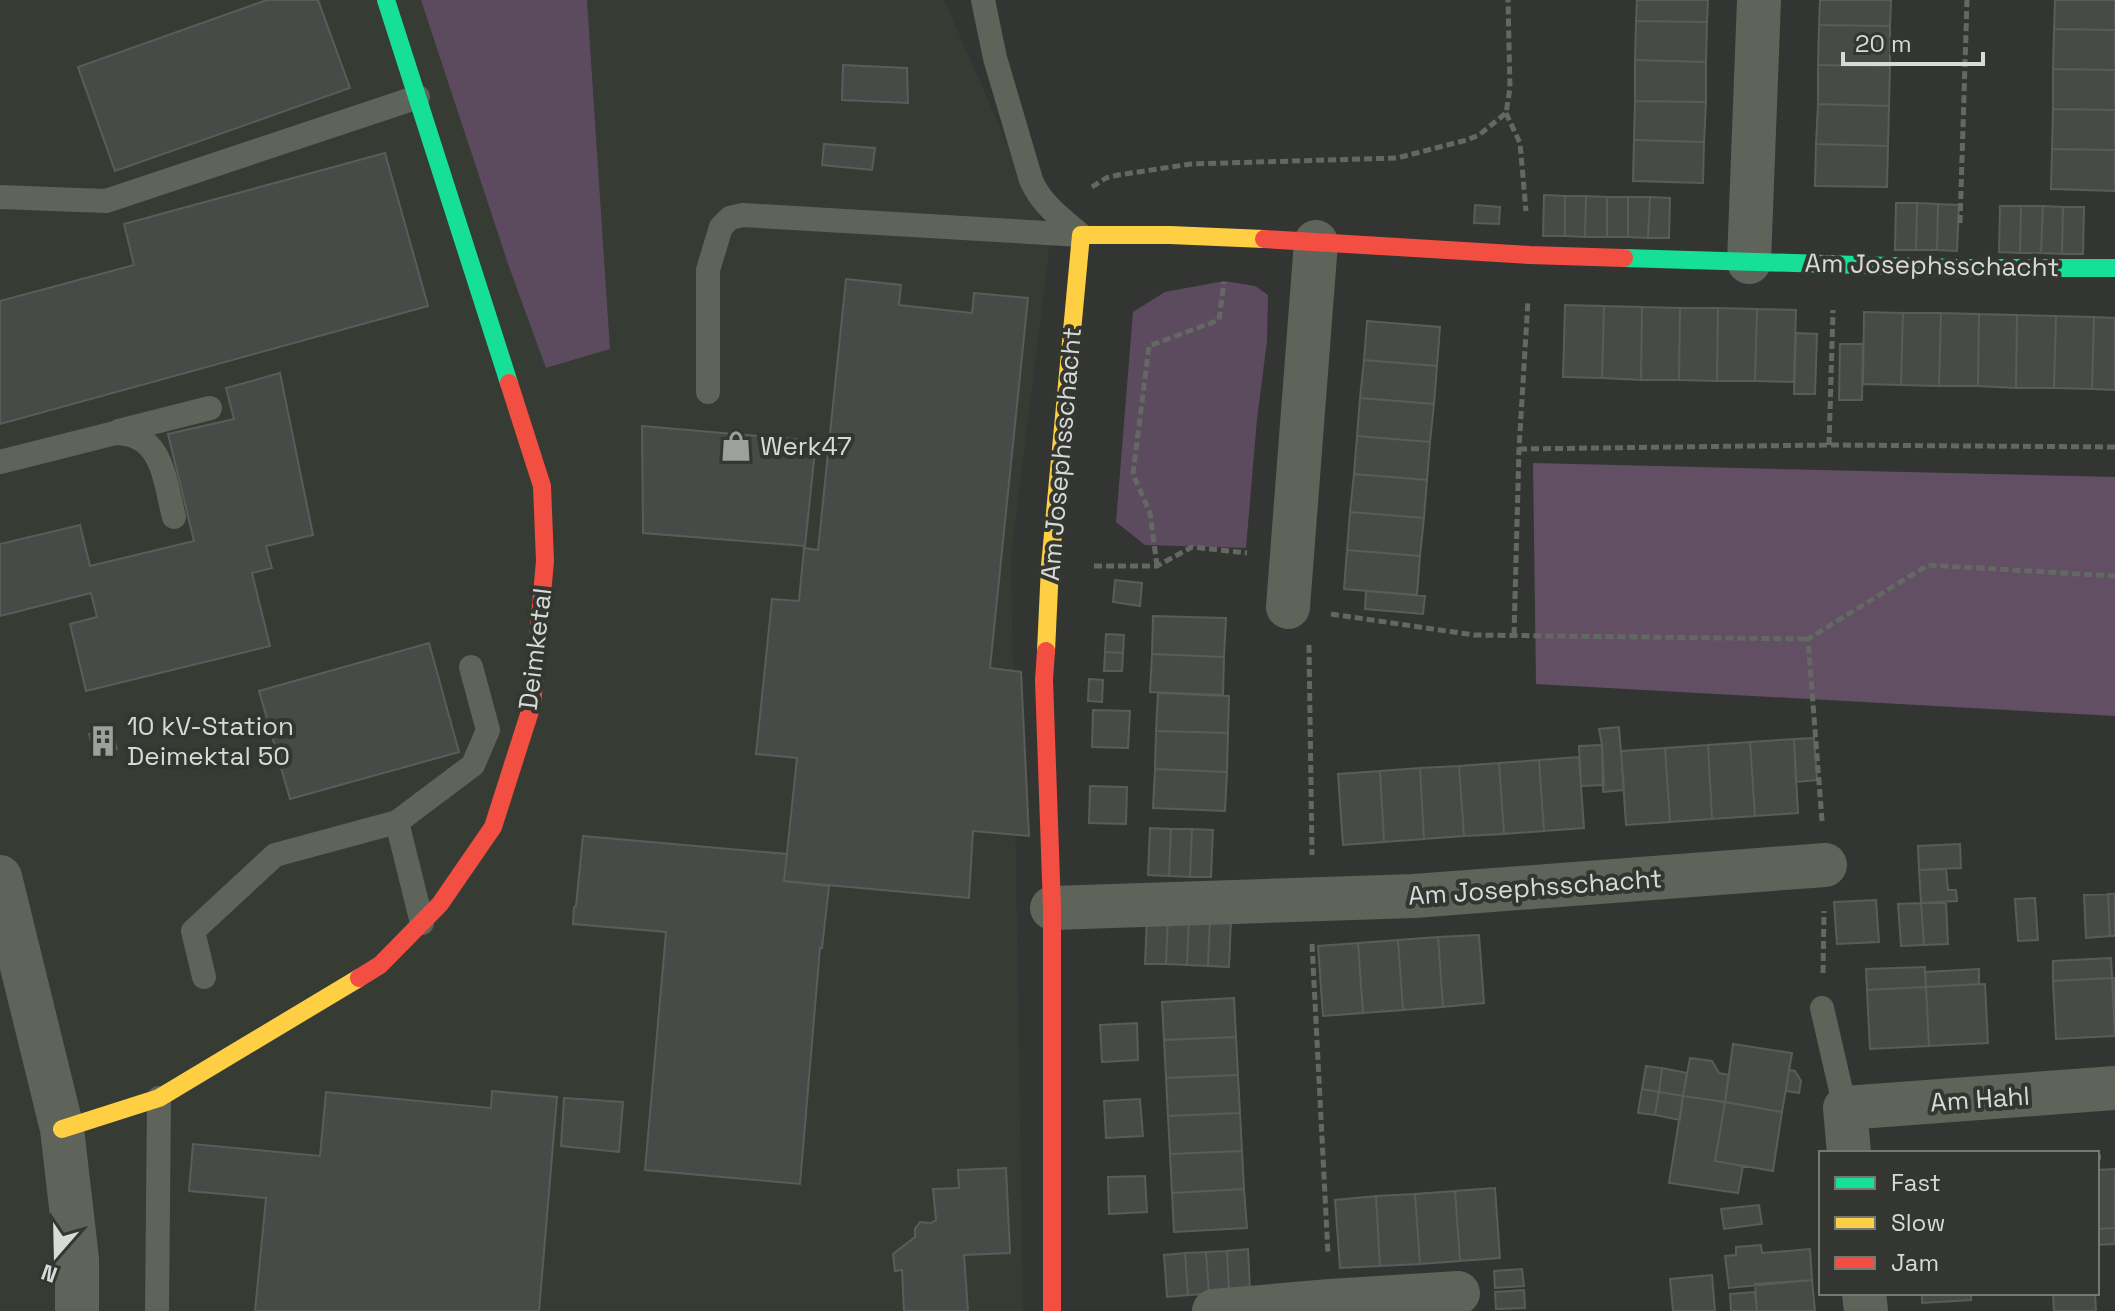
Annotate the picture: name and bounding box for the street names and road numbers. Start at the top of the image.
street label: Am Josephsschacht [1804,246,2060,284]
street label: Am Josephsschacht [1033,326,1089,582]
street label: Deimketal [511,586,559,712]
street label: Am Josephsschacht [1407,861,1663,913]
street label: Am Hahl [1929,1079,2031,1119]

